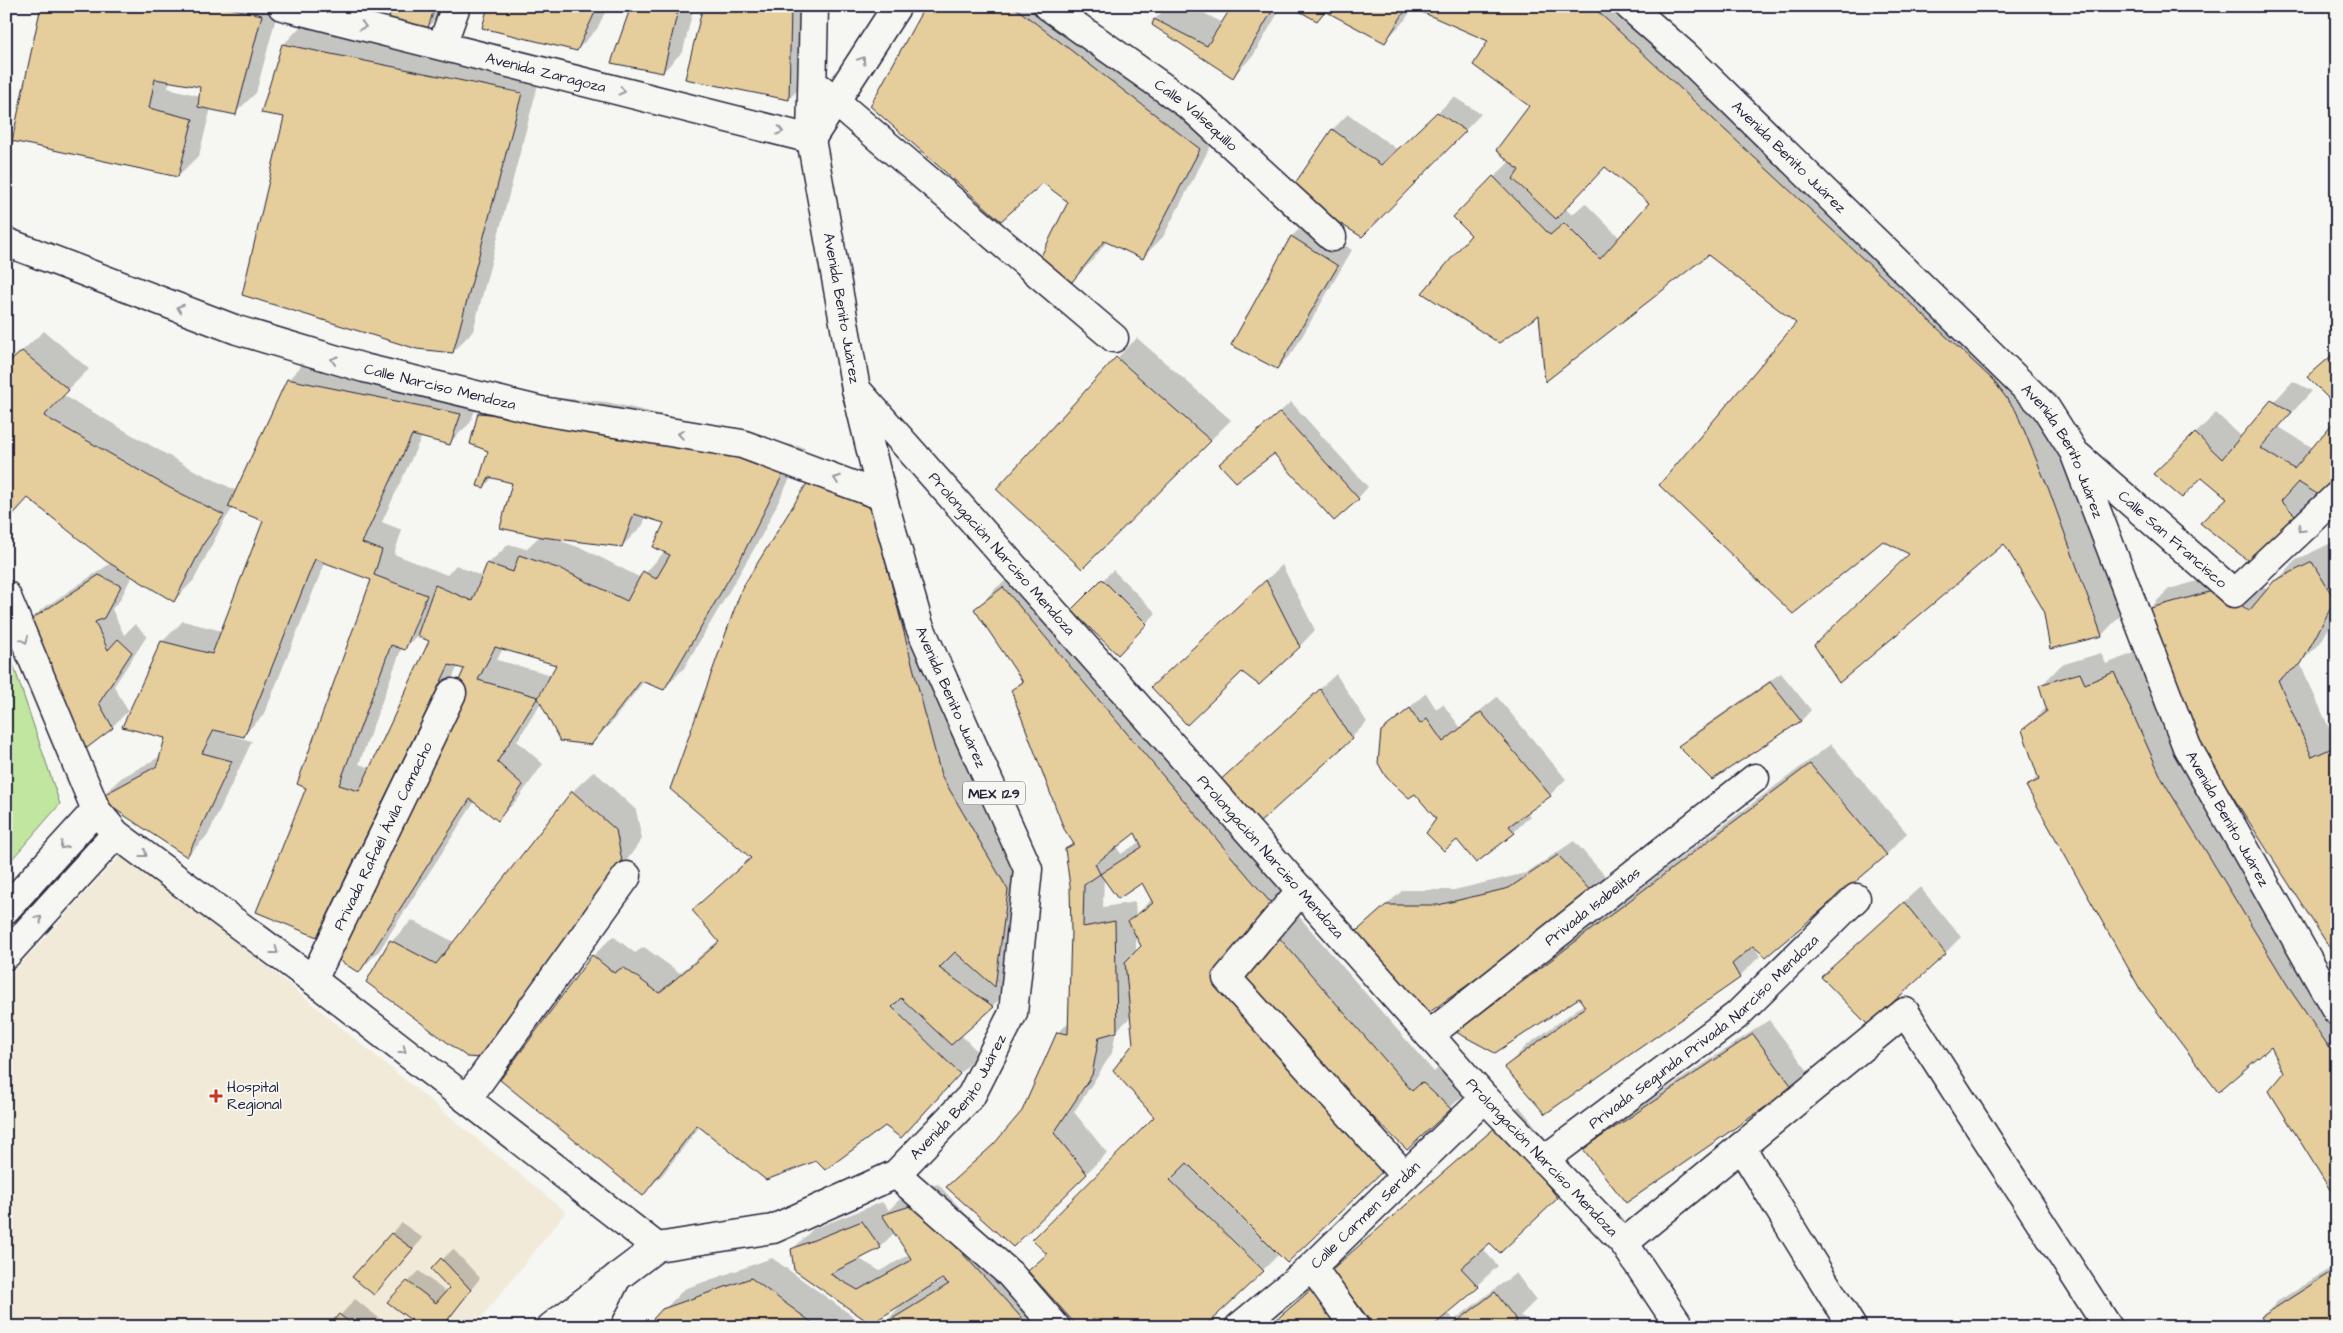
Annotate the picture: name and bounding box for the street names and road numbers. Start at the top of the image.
street label: Avenida Zaragoza [483,48,608,98]
street label: Calle Valsequillo [1150,74,1243,156]
street label: Avenida Benito Juárez [1727,96,1851,218]
street label: Avenida Benito Juárez [818,231,865,386]
street label: Calle Narciso Mendoza [362,358,518,415]
street label: Avenida Benito Juárez [2016,379,2109,522]
street label: Prolongación Narciso Mendoza [923,468,1080,640]
street label: Calle San Francisco [2113,486,2232,594]
street label: Avenida Benito Juárez [910,623,991,772]
street label: Privada Rafaél Ávila Camacho [329,738,438,934]
street label: Avenida Benito Juárez [2181,747,2275,891]
street label: Prolongación Narciso Mendoza [1192,771,1349,943]
road number: MEX 129 [963,781,1025,804]
street label: Privada Isabelitas [1540,862,1645,951]
street label: Privada Segunda Privada Narciso Mendoza [1584,930,1824,1134]
street label: Avenida Benito Juárez [905,1030,1012,1165]
street label: Prolongación Narciso Mendoza [1461,1074,1623,1242]
street label: Calle Carmen Serdán [1306,1156,1426,1274]

